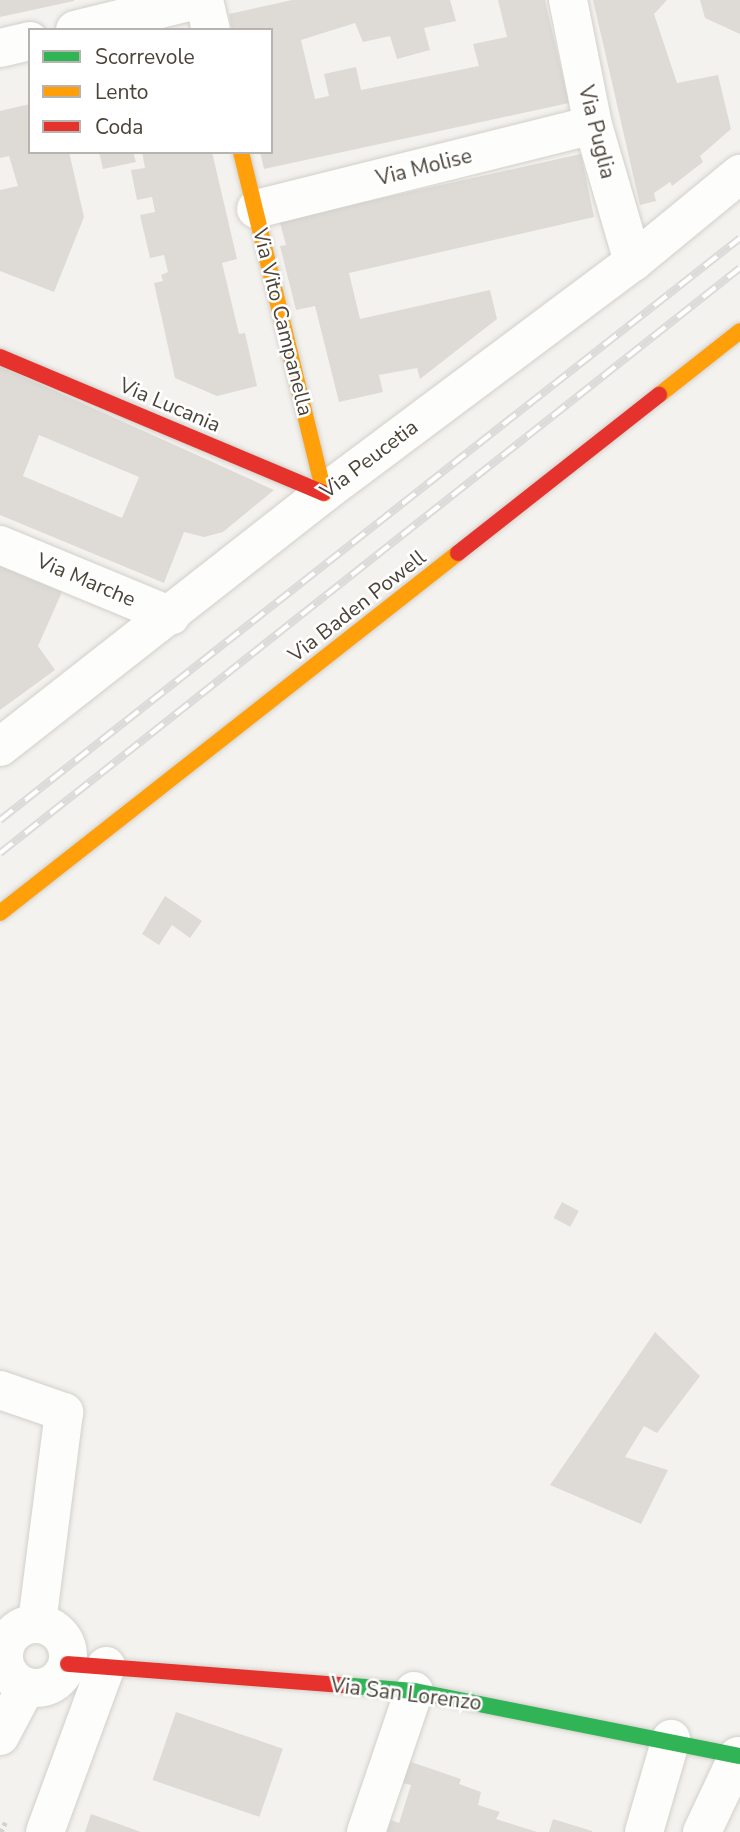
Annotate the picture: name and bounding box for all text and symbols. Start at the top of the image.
legend [28,28,273,154]
text: Scorrevole [95,43,195,71]
text: Lento [95,78,148,106]
street label: Via Puglia [573,83,621,181]
text: Coda [95,113,143,141]
street label: Via Molise [373,143,475,191]
street label: Via Vito Campanella [247,226,319,418]
street label: Via Lucania [116,372,224,438]
street label: Via Peucetia [315,414,423,504]
street label: Via Baden Powell [283,545,431,667]
street label: Via Marche [33,548,139,612]
street label: Via San Lorenzo [329,1672,483,1716]

